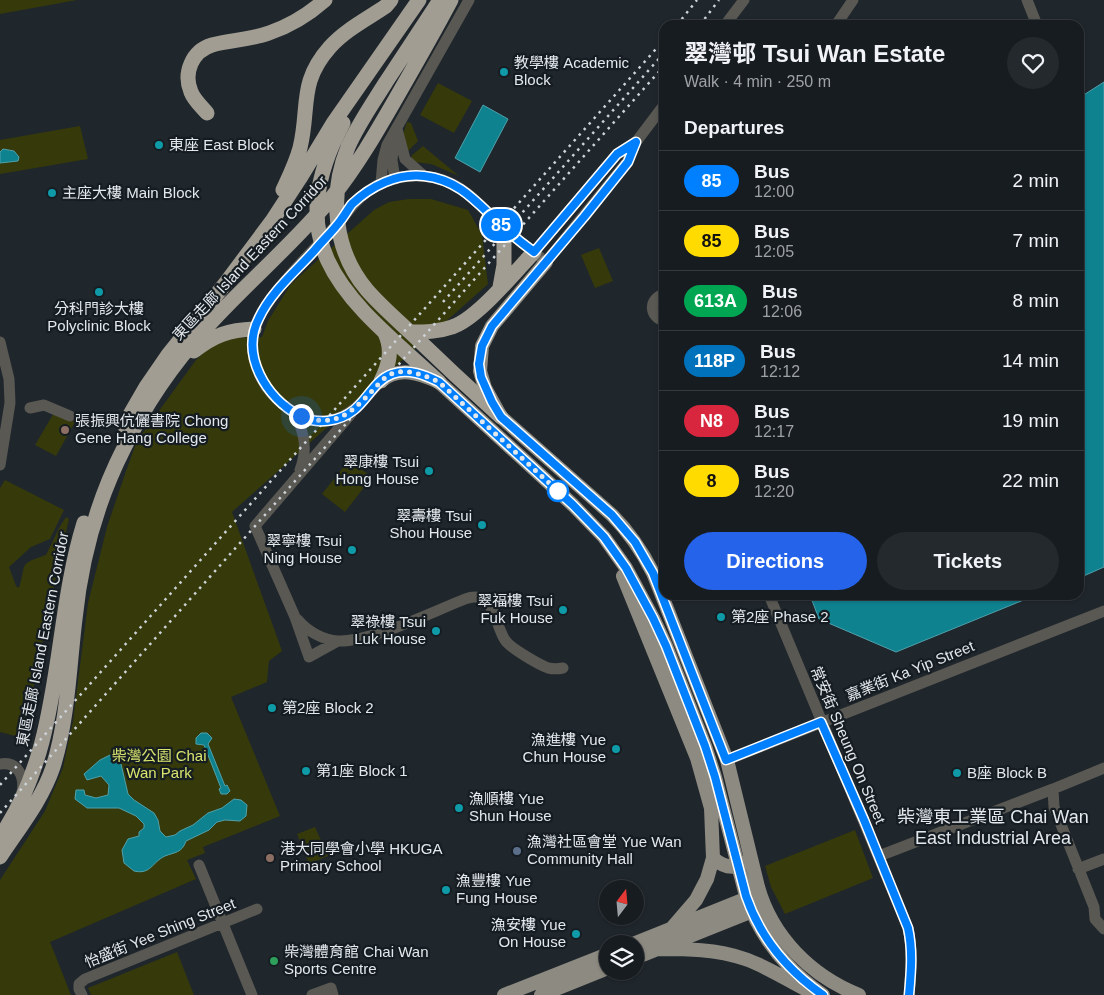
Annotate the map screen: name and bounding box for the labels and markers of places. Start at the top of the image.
place label: 教學樓 Academic Block [514,54,630,88]
marker: 教學樓 Academic Block [498,66,510,78]
place label: 東座 East Block [169,136,275,153]
marker: 東座 East Block [153,139,165,151]
place label: 主座大樓 Main Block [62,184,200,201]
marker: 主座大樓 Main Block [46,187,58,199]
marker: 分科門診大樓 Polyclinic Block [93,286,105,298]
place label: 分科門診大樓 Polyclinic Block [47,300,151,334]
place label: 張振興伉儷書院 Chong Gene Hang College [75,412,228,446]
marker: 張振興伉儷書院 Chong Gene Hang College [59,424,71,436]
place label: 翠康樓 Tsui Hong House [336,453,419,487]
marker: 翠康樓 Tsui Hong House [423,465,435,477]
unlabelled marker [547,480,569,502]
place label: 翠壽樓 Tsui Shou House [389,507,472,541]
marker: 翠壽樓 Tsui Shou House [476,519,488,531]
place label: 翠寧樓 Tsui Ning House [264,532,342,566]
marker: 翠寧樓 Tsui Ning House [346,544,358,556]
place label: 翠福樓 Tsui Fuk House [477,592,553,626]
marker: 翠福樓 Tsui Fuk House [557,604,569,616]
place label: 第2座 Phase 2 [731,608,829,625]
marker: 第2座 Phase 2 [715,611,727,623]
place label: 翠祿樓 Tsui Luk House [350,613,426,647]
marker: 翠祿樓 Tsui Luk House [430,625,442,637]
place label: 第2座 Block 2 [282,699,374,716]
marker: 第2座 Block 2 [266,702,278,714]
place label: 漁進樓 Yue Chun House [523,731,606,765]
marker: 漁進樓 Yue Chun House [610,743,622,755]
place label: 第1座 Block 1 [316,762,408,779]
place label: B座 Block B [967,764,1047,781]
marker: 第1座 Block 1 [300,765,312,777]
marker: B座 Block B [951,767,963,779]
place label: 漁順樓 Yue Shun House [469,790,552,824]
marker: 漁順樓 Yue Shun House [453,802,465,814]
place label: 漁灣社區會堂 Yue Wan Community Hall [527,833,681,867]
place label: 港大同學會小學 HKUGA Primary School [280,840,443,874]
marker: 漁灣社區會堂 Yue Wan Community Hall [511,845,523,857]
marker: 港大同學會小學 HKUGA Primary School [264,852,276,864]
place label: 漁豐樓 Yue Fung House [456,872,538,906]
marker: 漁豐樓 Yue Fung House [440,884,452,896]
place label: 漁安樓 Yue On House [491,916,566,950]
marker: 漁安樓 Yue On House [570,928,582,940]
place label: 柴灣體育館 Chai Wan Sports Centre [284,943,428,977]
marker: 柴灣體育館 Chai Wan Sports Centre [268,955,280,967]

